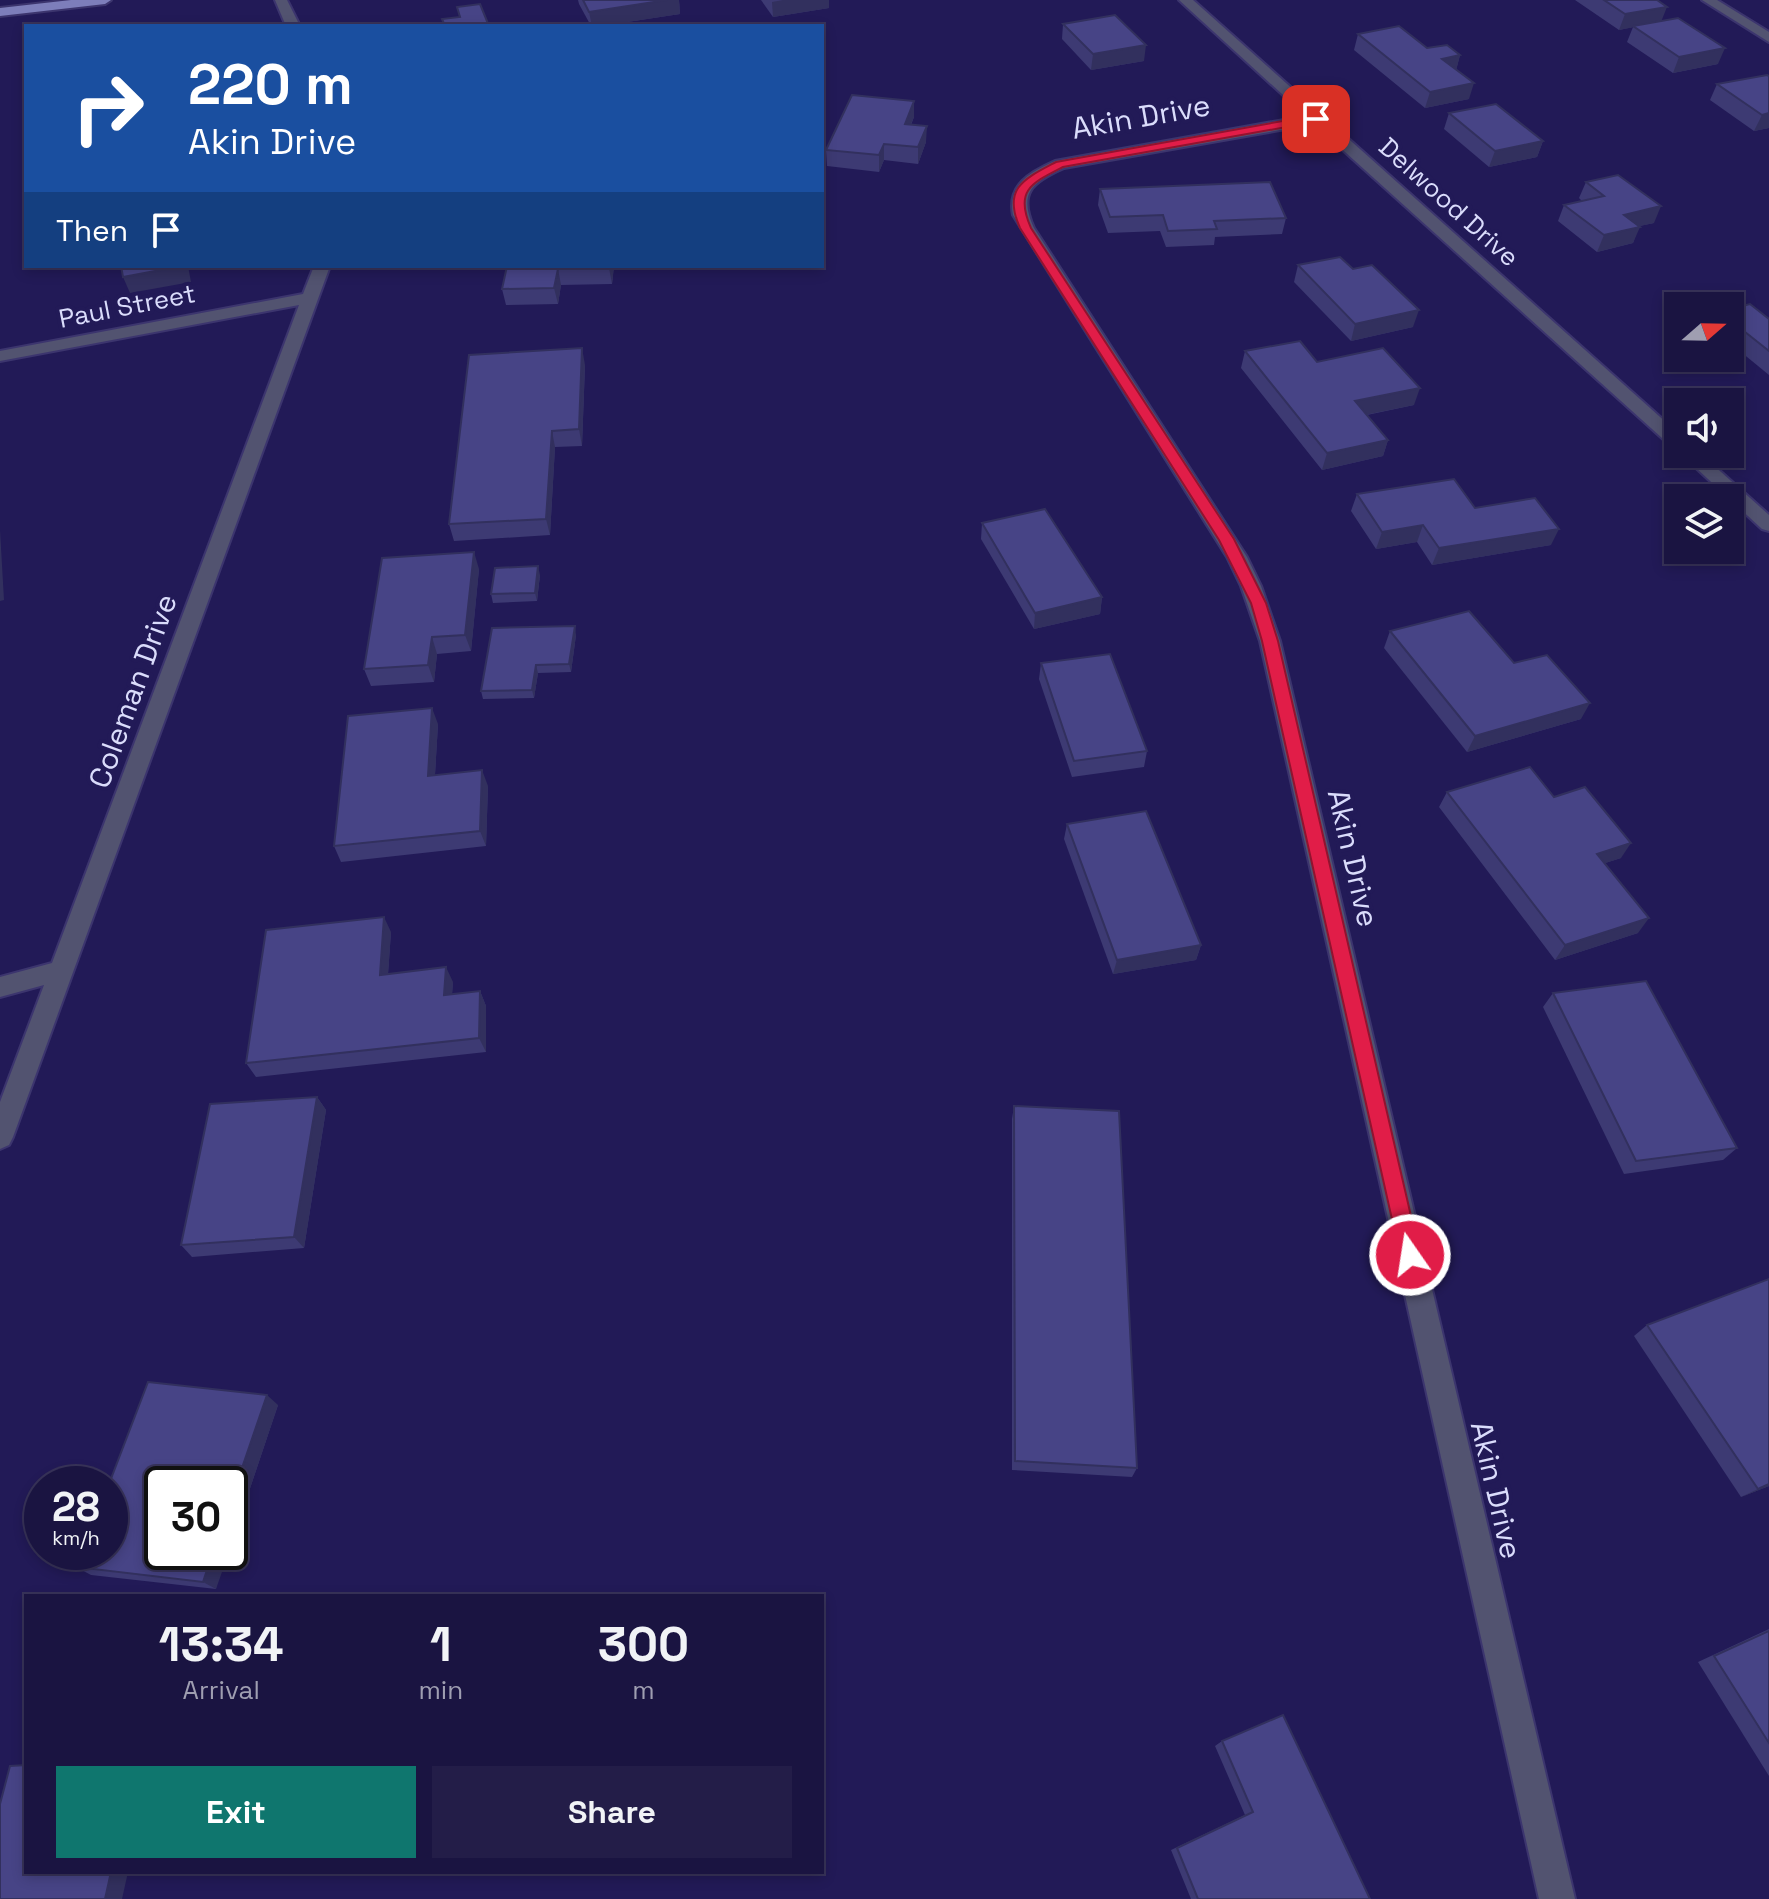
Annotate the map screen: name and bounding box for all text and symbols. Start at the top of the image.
text: 220 m [188,49,353,120]
icon: right [56,56,160,160]
street label: Akin Drive [1068,85,1213,148]
pin [1282,85,1350,153]
icon: arrive [1294,97,1338,141]
text: Akin Drive [188,119,356,165]
street label: Delwood Drive [1372,130,1526,274]
icon: arrive [144,208,188,252]
text: Then [56,211,128,250]
street label: Paul Street [56,276,198,336]
north arrow [1664,292,1744,372]
map controls [1664,292,1744,564]
button: sound [1664,388,1744,468]
button: layers [1664,484,1744,564]
street label: Coleman Drive [79,588,186,793]
street label: Akin Drive [1319,785,1388,931]
position arrow [1368,1213,1452,1297]
street label: Akin Drive [1462,1417,1531,1563]
speed limit sign: 30 [144,1466,248,1570]
text: 28 [52,1482,100,1533]
text: km/h [52,1525,100,1551]
text: 13:34 [159,1614,284,1675]
text: 1 [430,1614,452,1675]
text: 300 [598,1614,689,1675]
text: Arrival [183,1673,260,1707]
text: min [418,1673,463,1707]
text: m [632,1673,655,1707]
button: Exit [56,1766,416,1858]
button: Share [432,1766,792,1858]

